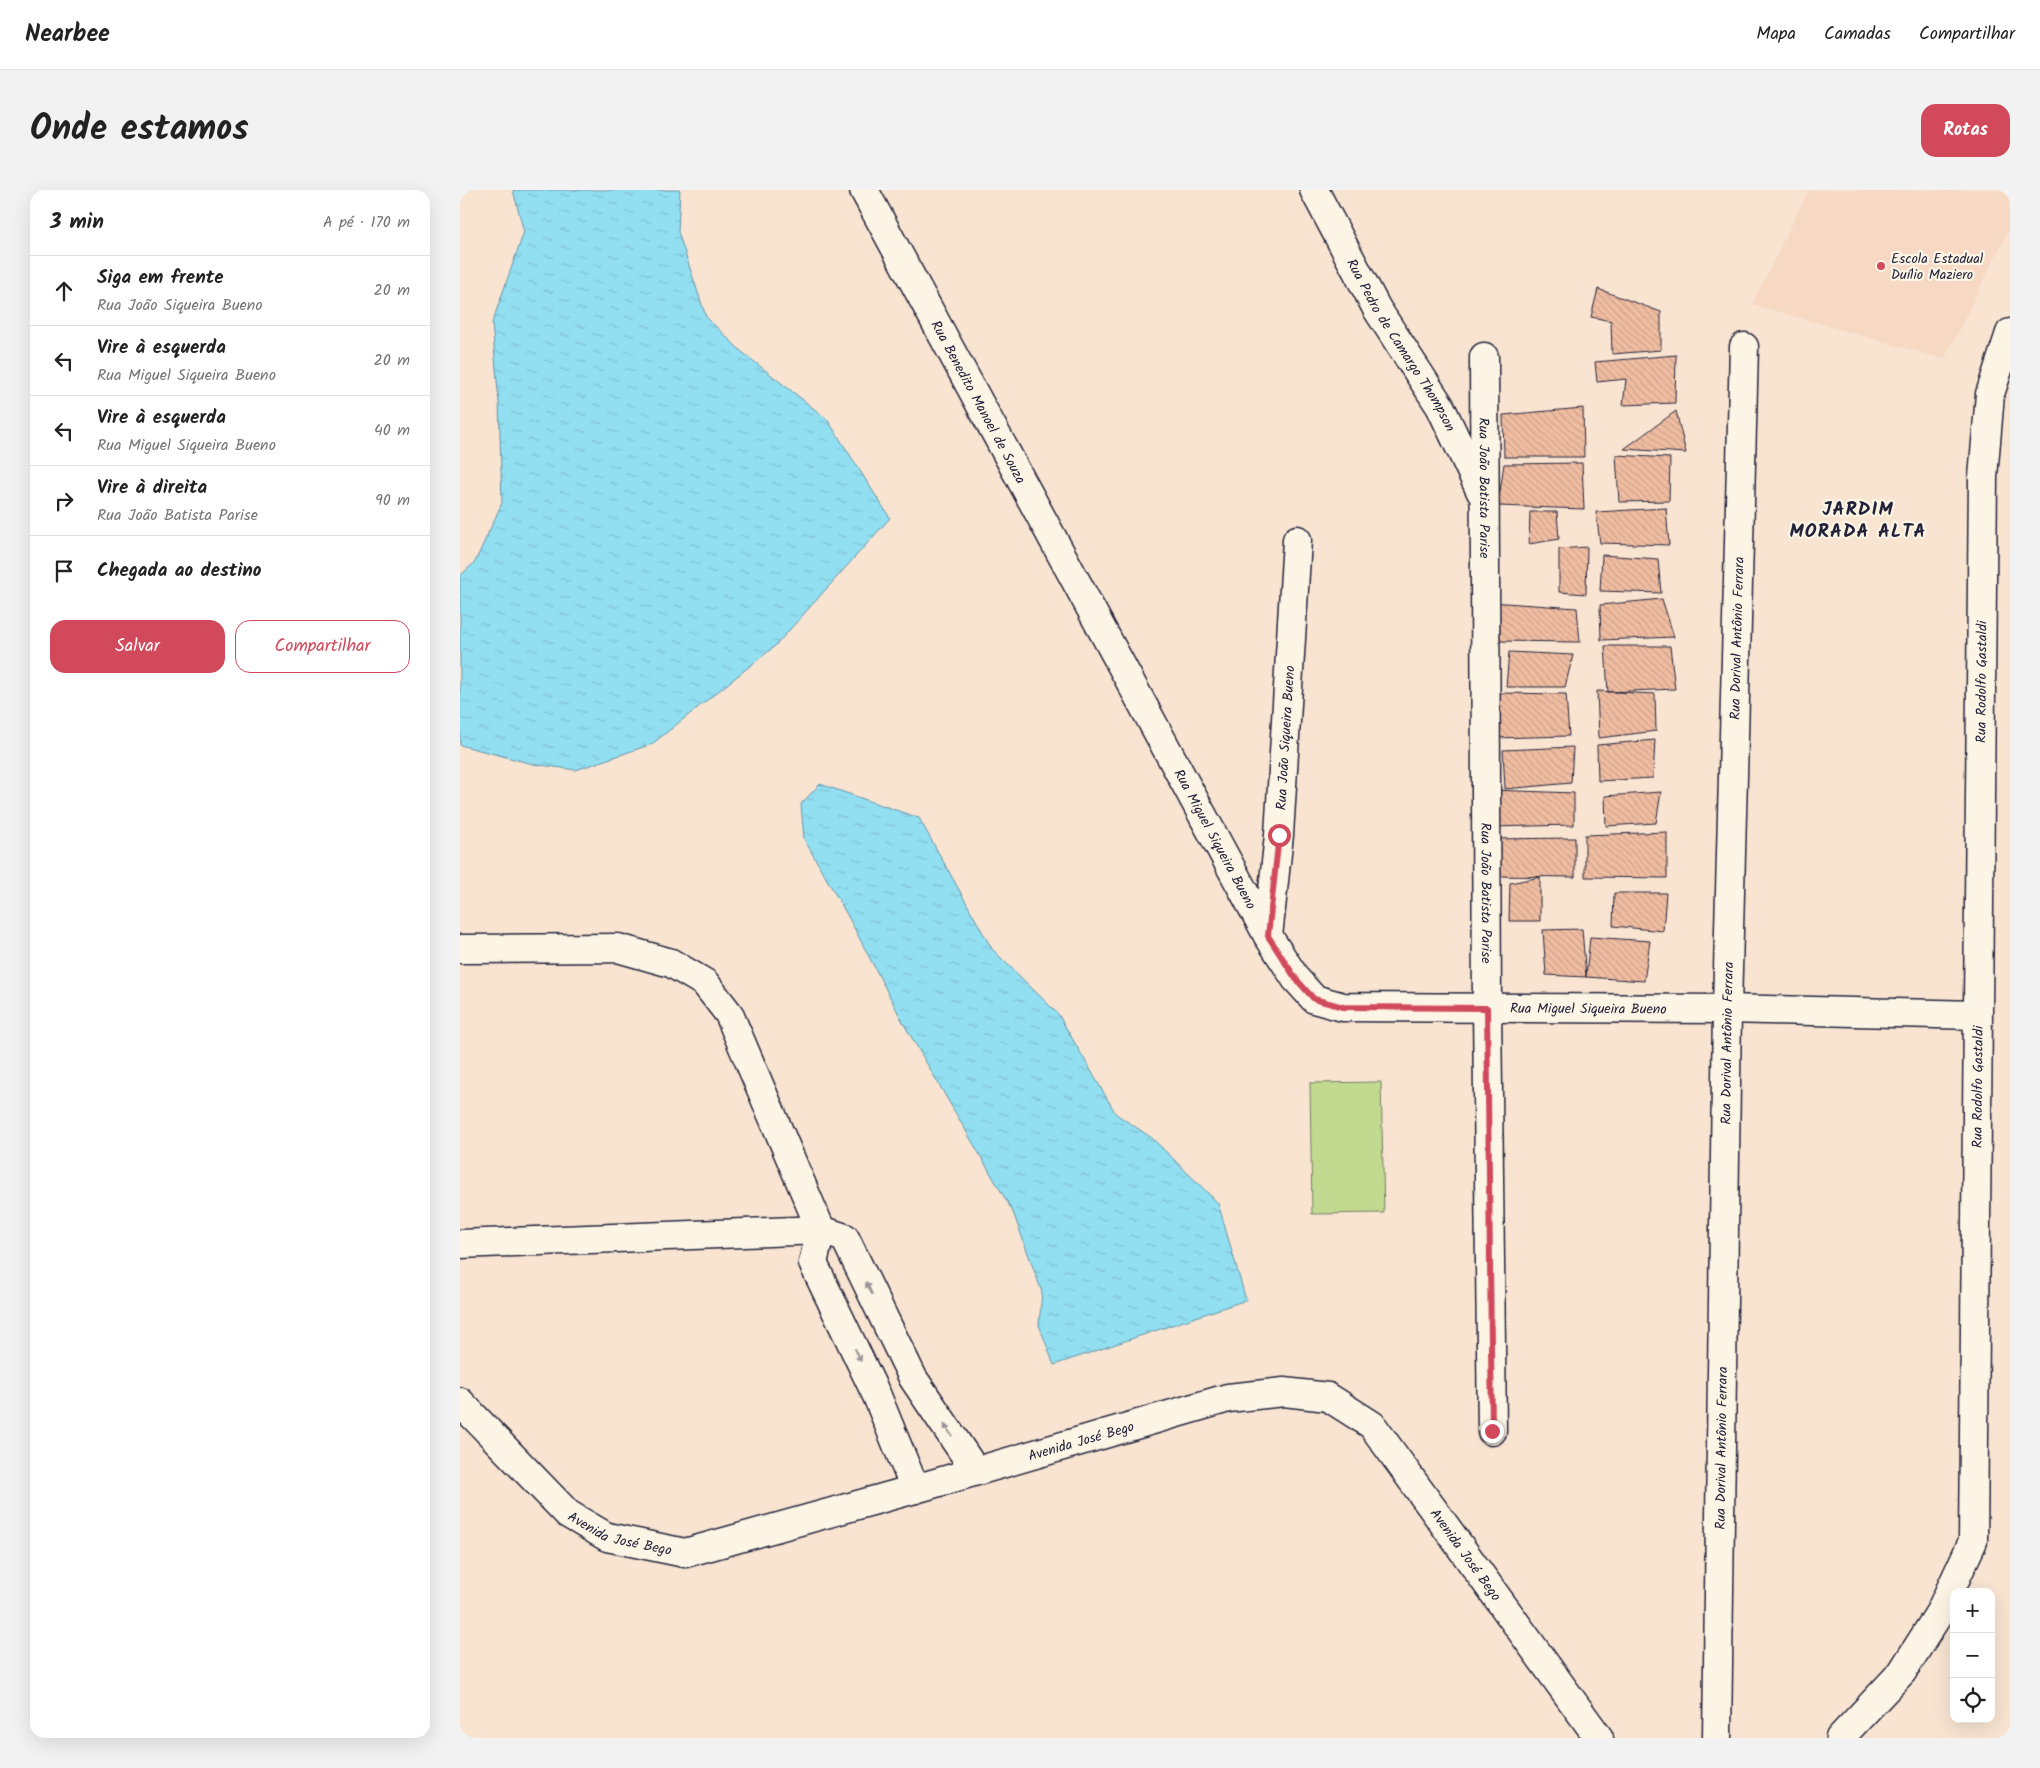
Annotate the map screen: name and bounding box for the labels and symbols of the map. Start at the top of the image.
place label: Escola Estadual Duílio Maziero [1891,248,1984,286]
street label: Rua Pedro de Camargo Thompson [1340,255,1461,436]
marker: Escola Estadual Duílio Maziero [1875,260,1887,272]
street label: Rua Benedito Manoel de Souza [925,317,1031,488]
street label: Rua João Batista Parise [1472,417,1495,559]
district label: JARDIM MORADA ALTA [1789,495,1927,547]
street label: Rua Dorival Antônio Ferrara [1724,556,1751,720]
street label: Rua Rodolfo Gastaldi [1970,620,1994,743]
street label: Rua João Siqueira Bueno [1271,665,1301,811]
street label: Rua Miguel Siqueira Bueno [1168,765,1262,914]
street label: Rua João Batista Parise [1474,822,1497,964]
route start [1268,824,1291,847]
street label: Rua Dorival Antônio Ferrara [1715,961,1740,1125]
street label: Rua Miguel Siqueira Bueno [1510,998,1667,1021]
street label: Rua Rodolfo Gastaldi [1967,1025,1990,1148]
one-way arrow [865,1281,873,1295]
one-way arrow [854,1348,862,1362]
street label: Rua Dorival Antônio Ferrara [1710,1366,1734,1530]
street label: Avenida José Bego [1025,1416,1137,1468]
route end [1481,1420,1504,1443]
one-way arrow [943,1423,953,1437]
street label: Avenida José Bego [1424,1504,1506,1606]
street label: Avenida José Bego [563,1506,674,1562]

